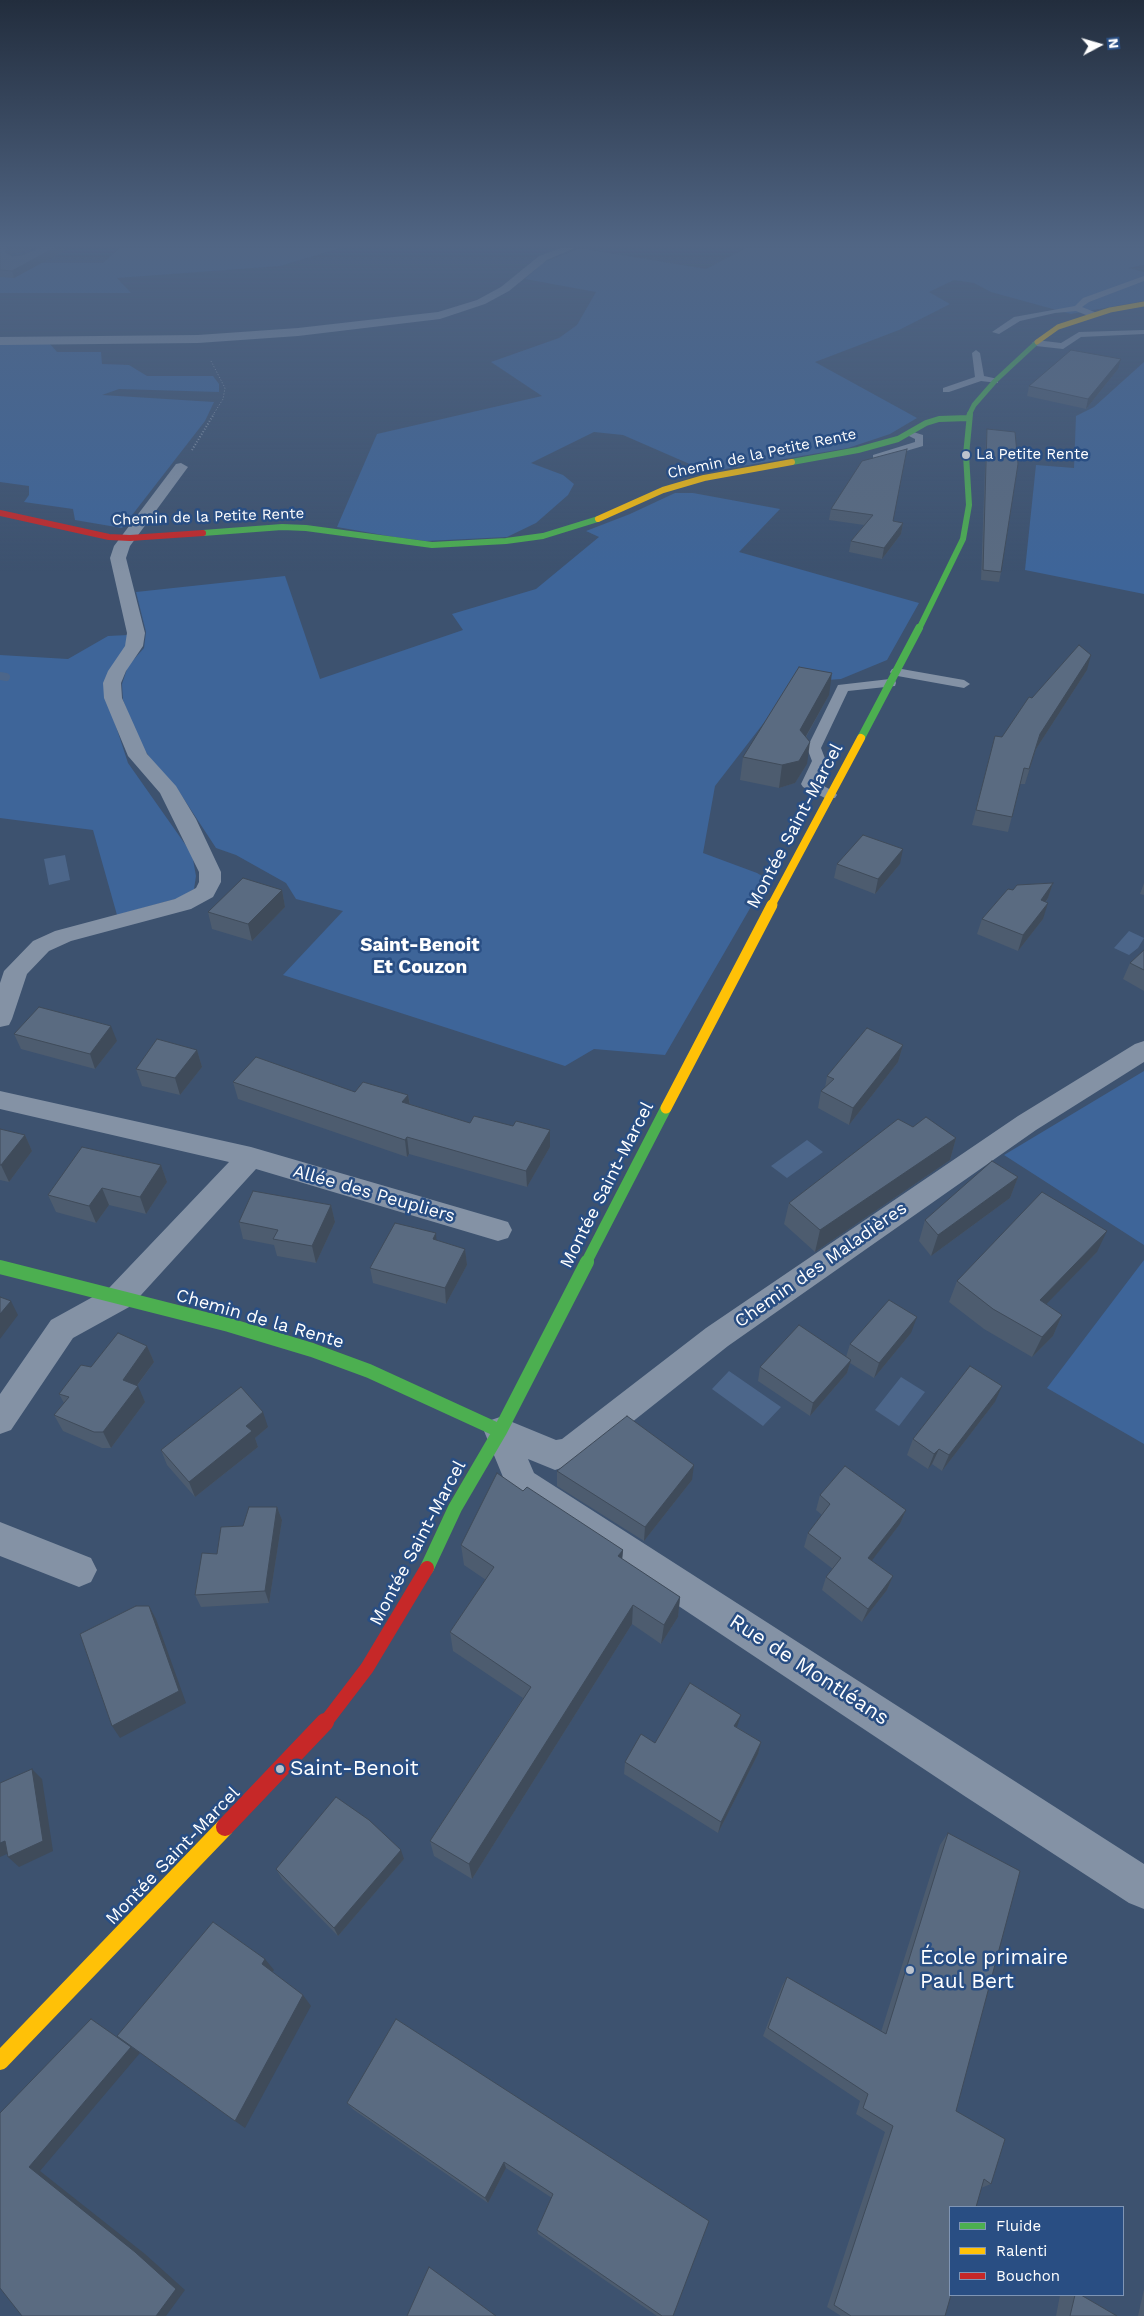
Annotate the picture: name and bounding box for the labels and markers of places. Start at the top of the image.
place label: La Petite Rente [976,446,1089,464]
marker: La Petite Rente [960,449,972,461]
place label: Saint-Benoit [290,1756,419,1782]
marker: Saint-Benoit [274,1763,286,1775]
place label: École primaire Paul Bert [920,1945,1068,1995]
marker: École primaire Paul Bert [904,1964,916,1976]

